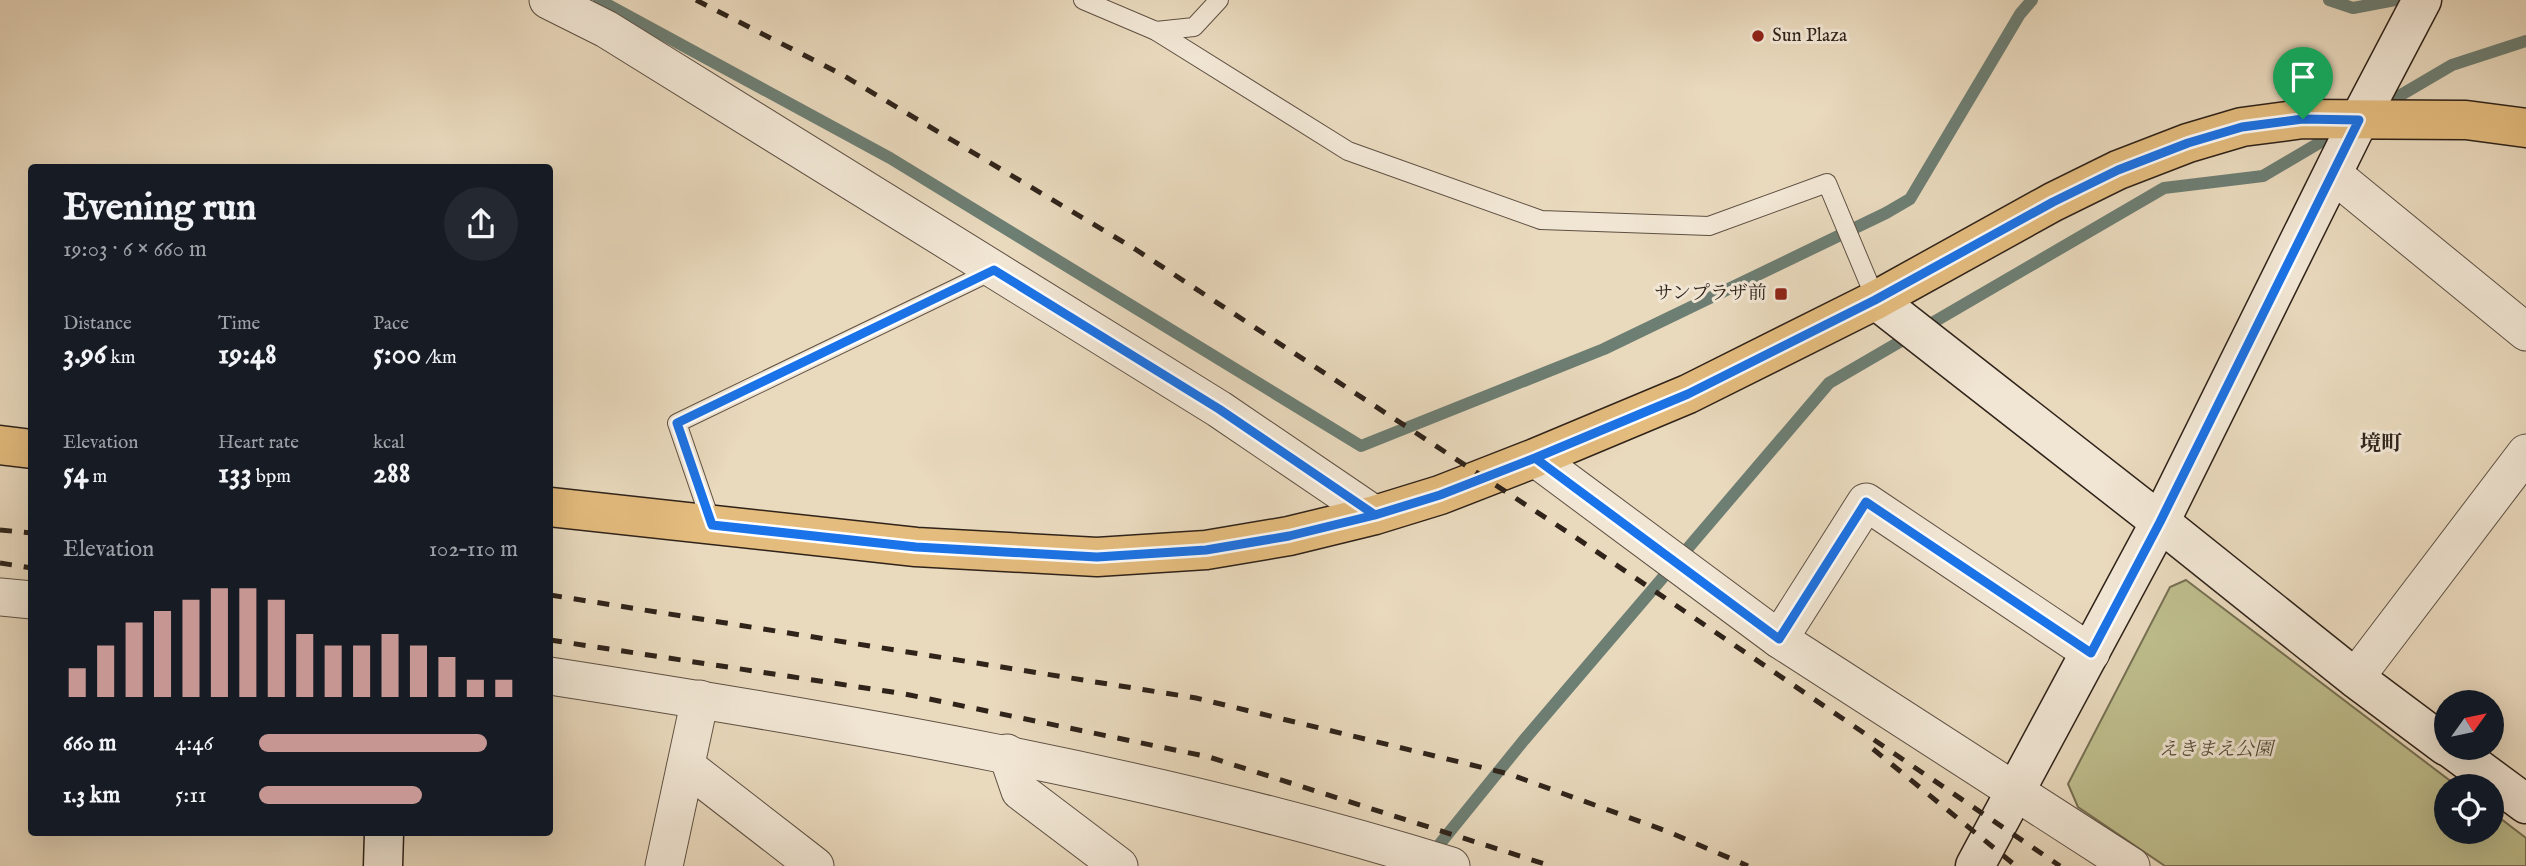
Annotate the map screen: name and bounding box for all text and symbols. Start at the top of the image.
place label: Sun Plaza [1772,24,1848,48]
marker: Sun Plaza [1750,28,1766,44]
pin [2273,47,2333,119]
icon: arrive [2284,58,2322,96]
text: Evening run [63,185,257,233]
button: share [444,187,518,261]
text: 19:03 · 6 × 660 m [63,235,207,264]
place label: サンプラザ前 [1654,282,1767,306]
marker: サンプラザ前 [1773,286,1789,302]
text: Distance [63,312,132,336]
text: Time [218,312,260,336]
text: Pace [373,312,409,336]
text: 3.96 [63,336,106,374]
text: 19:48 [218,336,277,374]
text: 5:00 [373,336,421,374]
text: km [106,346,135,370]
text: /km [421,346,457,370]
text: Elevation [63,431,138,455]
text: Heart rate [218,431,299,455]
text: kcal [373,431,405,455]
district label: 境町 [2360,431,2402,458]
text: 54 [63,455,88,493]
text: 133 [218,455,252,493]
text: 288 [373,455,411,493]
text: m [88,465,107,489]
text: bpm [252,465,291,489]
text: Elevation [63,535,154,564]
text: 102–110 m [429,535,518,564]
north arrow [2434,690,2504,760]
map controls [2434,690,2504,844]
text: 660 m [63,729,117,758]
text: 4:46 [175,729,213,758]
park label: えきまえ公園 [2159,738,2276,762]
button: locate [2434,774,2504,844]
text: 1.3 km [63,781,120,810]
text: 5:11 [175,781,207,810]

